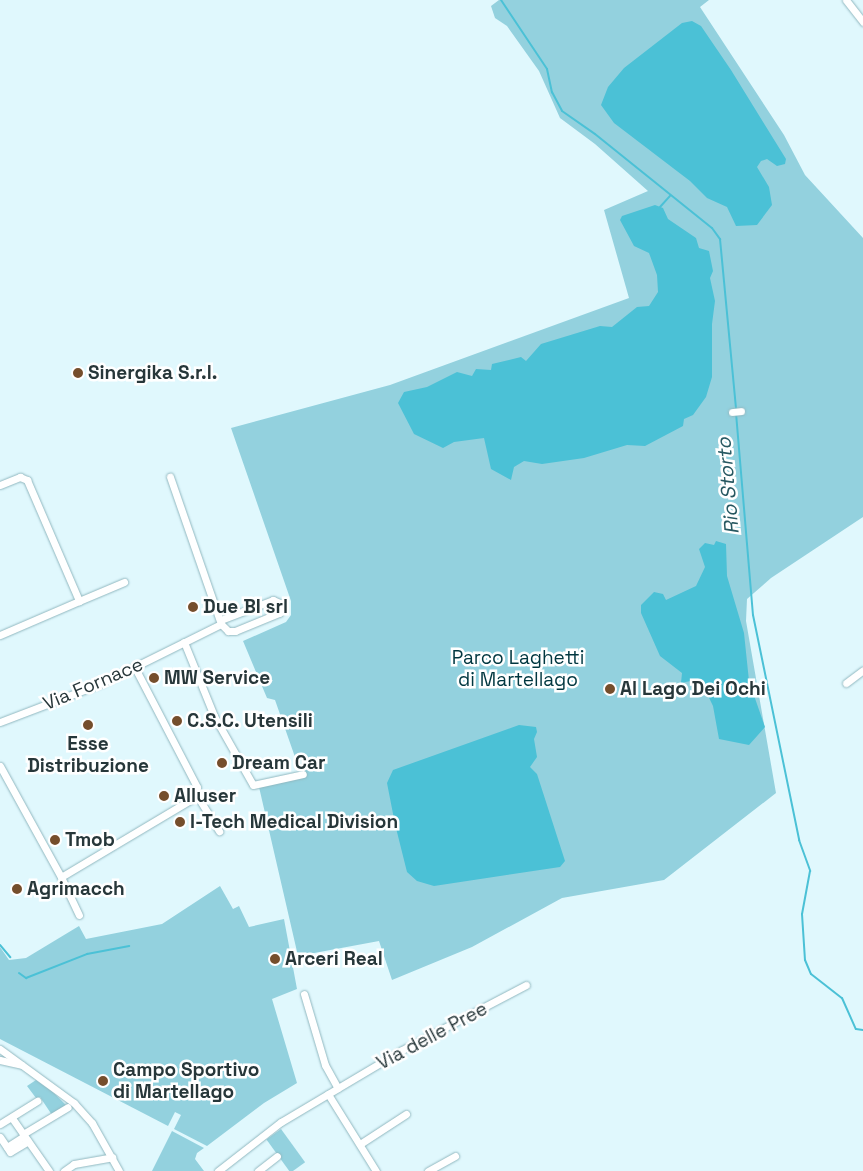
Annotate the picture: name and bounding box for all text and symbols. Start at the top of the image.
place label: Sinergika S.r.l. [88,362,217,384]
marker: Sinergika S.r.l. [72,367,84,379]
water label: Rio Storto [712,437,744,535]
place label: Due BI srl [203,596,288,618]
marker: Due BI srl [187,601,199,613]
park label: Parco Laghetti di Martellago [452,647,584,691]
street label: Via Fornace [40,653,146,715]
place label: MW Service [164,667,270,689]
marker: MW Service [148,672,160,684]
place label: Al Lago Dei Ochi [620,678,766,700]
marker: Al Lago Dei Ochi [604,683,616,695]
place label: C.S.C. Utensili [187,710,313,732]
marker: C.S.C. Utensili [171,715,183,727]
marker: Esse Distribuzione [82,719,94,731]
place label: Esse Distribuzione [27,733,149,777]
place label: Dream Car [232,752,326,774]
marker: Dream Car [216,757,228,769]
place label: Alluser [174,785,236,807]
marker: Alluser [158,790,170,802]
place label: I-Tech Medical Division [190,811,398,833]
marker: I-Tech Medical Division [174,816,186,828]
place label: Tmob [65,829,115,851]
marker: Tmob [49,834,61,846]
place label: Agrimacch [27,878,125,900]
marker: Agrimacch [11,883,23,895]
place label: Arceri Real [285,948,383,970]
marker: Arceri Real [269,953,281,965]
street label: Via delle Pree [373,997,491,1075]
place label: Campo Sportivo di Martellago [113,1059,259,1103]
marker: Campo Sportivo di Martellago [97,1075,109,1087]

